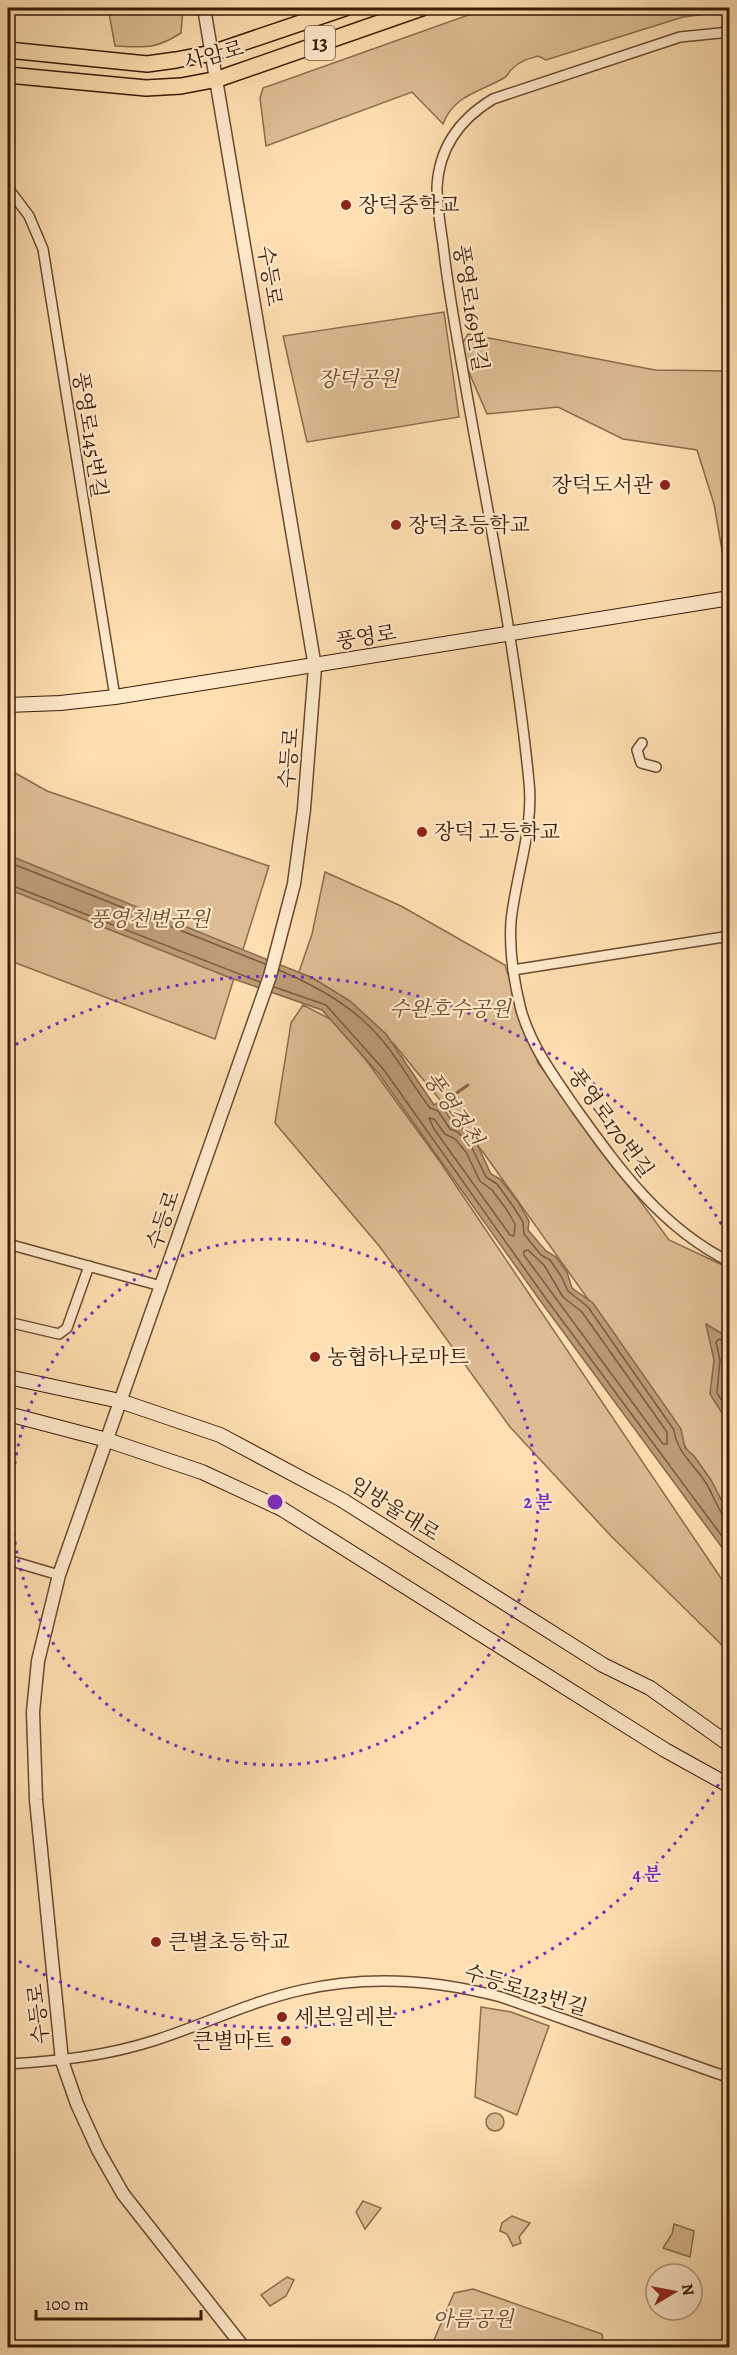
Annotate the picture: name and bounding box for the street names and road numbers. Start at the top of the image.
road number: 13 [305,26,335,60]
street label: 사암로 [181,34,247,76]
street label: 풍영로169번길 [447,243,495,373]
street label: 수등로 [251,244,289,308]
street label: 풍영로145번길 [66,370,114,500]
street label: 풍영로 [334,618,398,656]
street label: 수등로 [272,726,306,790]
street label: 풍영로170번길 [562,1063,660,1183]
street label: 수등로 [140,1187,186,1253]
street label: 임방울대로 [345,1470,445,1548]
street label: 수등로123번길 [461,1958,591,2022]
street label: 수등로 [21,1982,55,2046]

